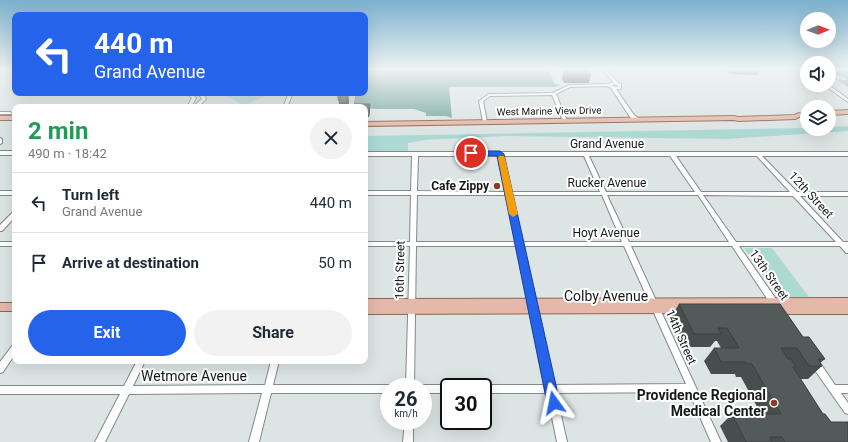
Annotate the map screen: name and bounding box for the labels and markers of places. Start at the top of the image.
pin [454,136,488,170]
place label: Cafe Zippy [431,179,490,193]
marker: Cafe Zippy [492,181,502,191]
place label: Providence Regional Medical Center [637,387,766,419]
marker: Providence Regional Medical Center [769,398,779,408]

